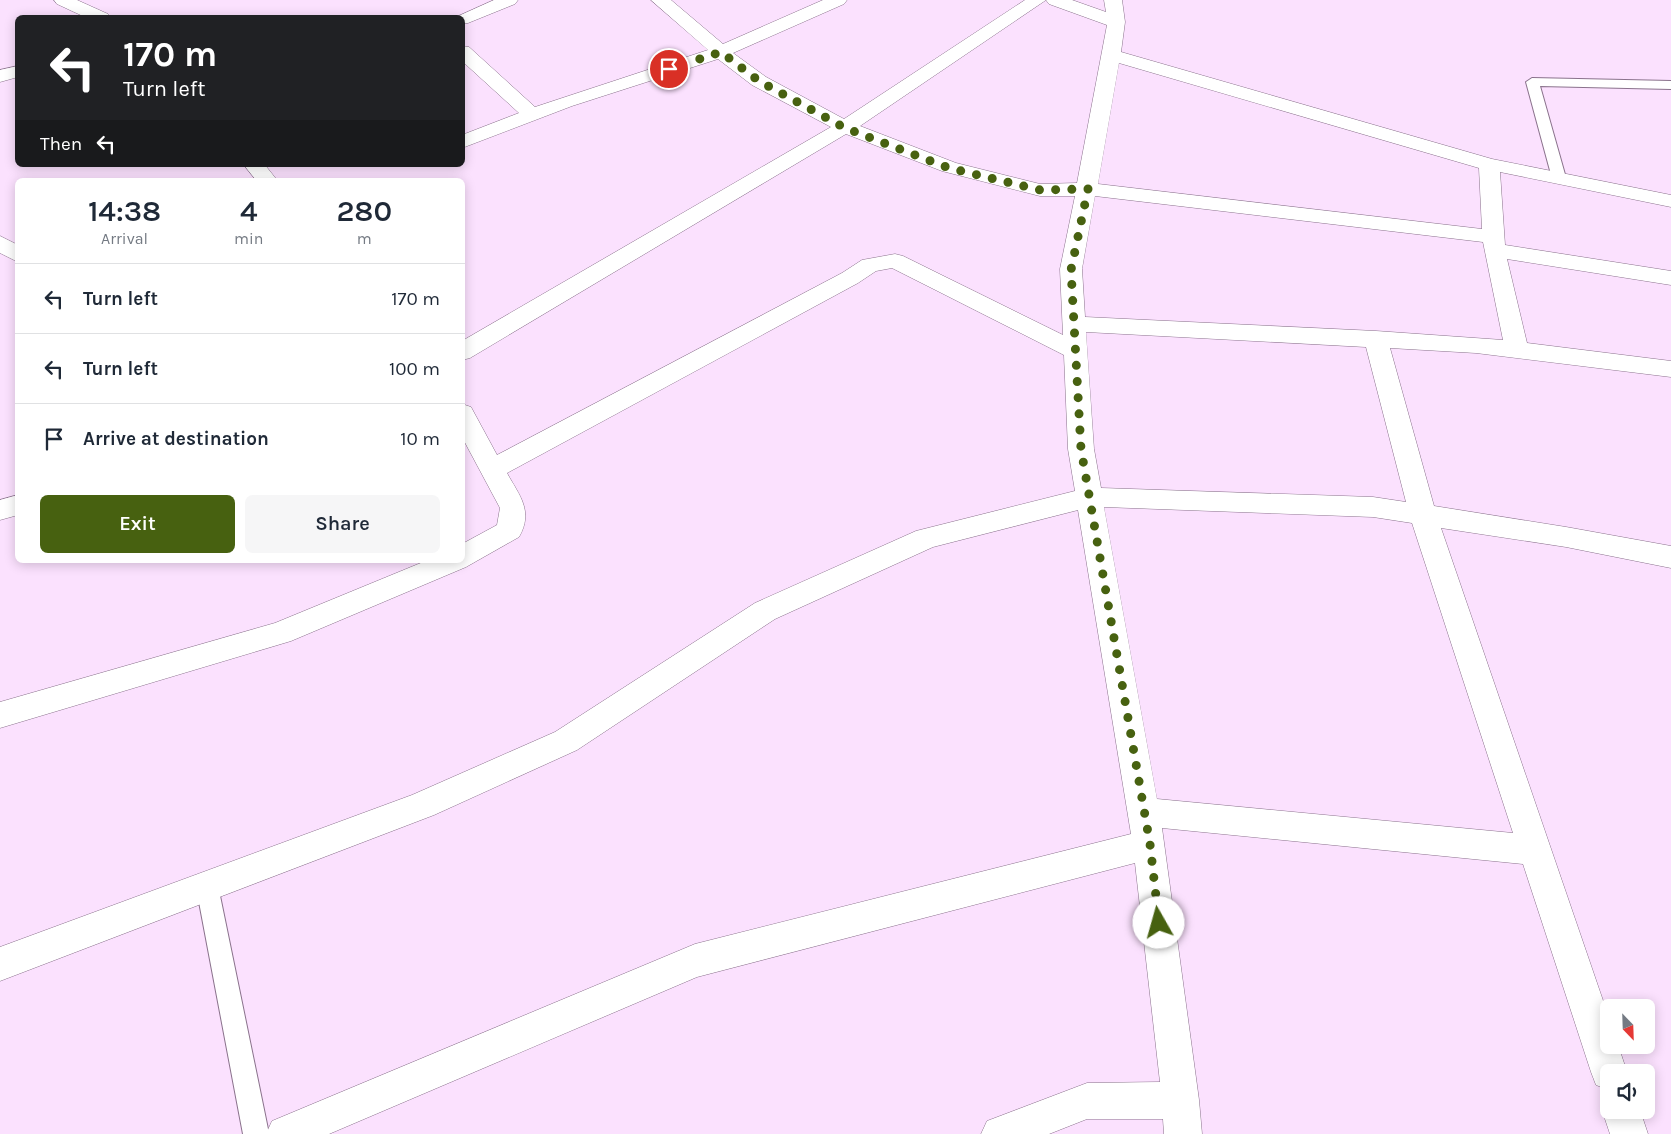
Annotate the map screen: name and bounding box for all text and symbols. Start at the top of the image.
text: 170 m [123,34,217,75]
icon: left [40,35,105,100]
pin [648,48,690,90]
icon: arrive [655,55,683,83]
text: Turn left [123,76,206,102]
icon: left [92,130,120,158]
text: Then [40,133,82,155]
text: 14:38 [88,193,161,229]
text: 4 [240,193,258,229]
text: 280 [336,193,392,229]
text: Arrival [101,229,148,248]
text: min [234,229,264,248]
text: m [357,229,372,248]
icon: left [40,285,68,313]
text: Turn left [83,288,158,310]
text: 170 m [391,288,440,310]
icon: left [40,355,68,383]
text: Turn left [83,358,158,380]
text: 100 m [389,358,440,380]
icon: arrive [40,425,68,453]
text: Arrive at destination [83,428,269,450]
text: 10 m [400,428,440,450]
button: Exit [40,495,235,553]
button: Share [245,495,440,553]
position arrow [1132,896,1184,948]
north arrow [1600,999,1655,1054]
map controls [1600,999,1655,1119]
button: sound [1600,1064,1655,1119]

